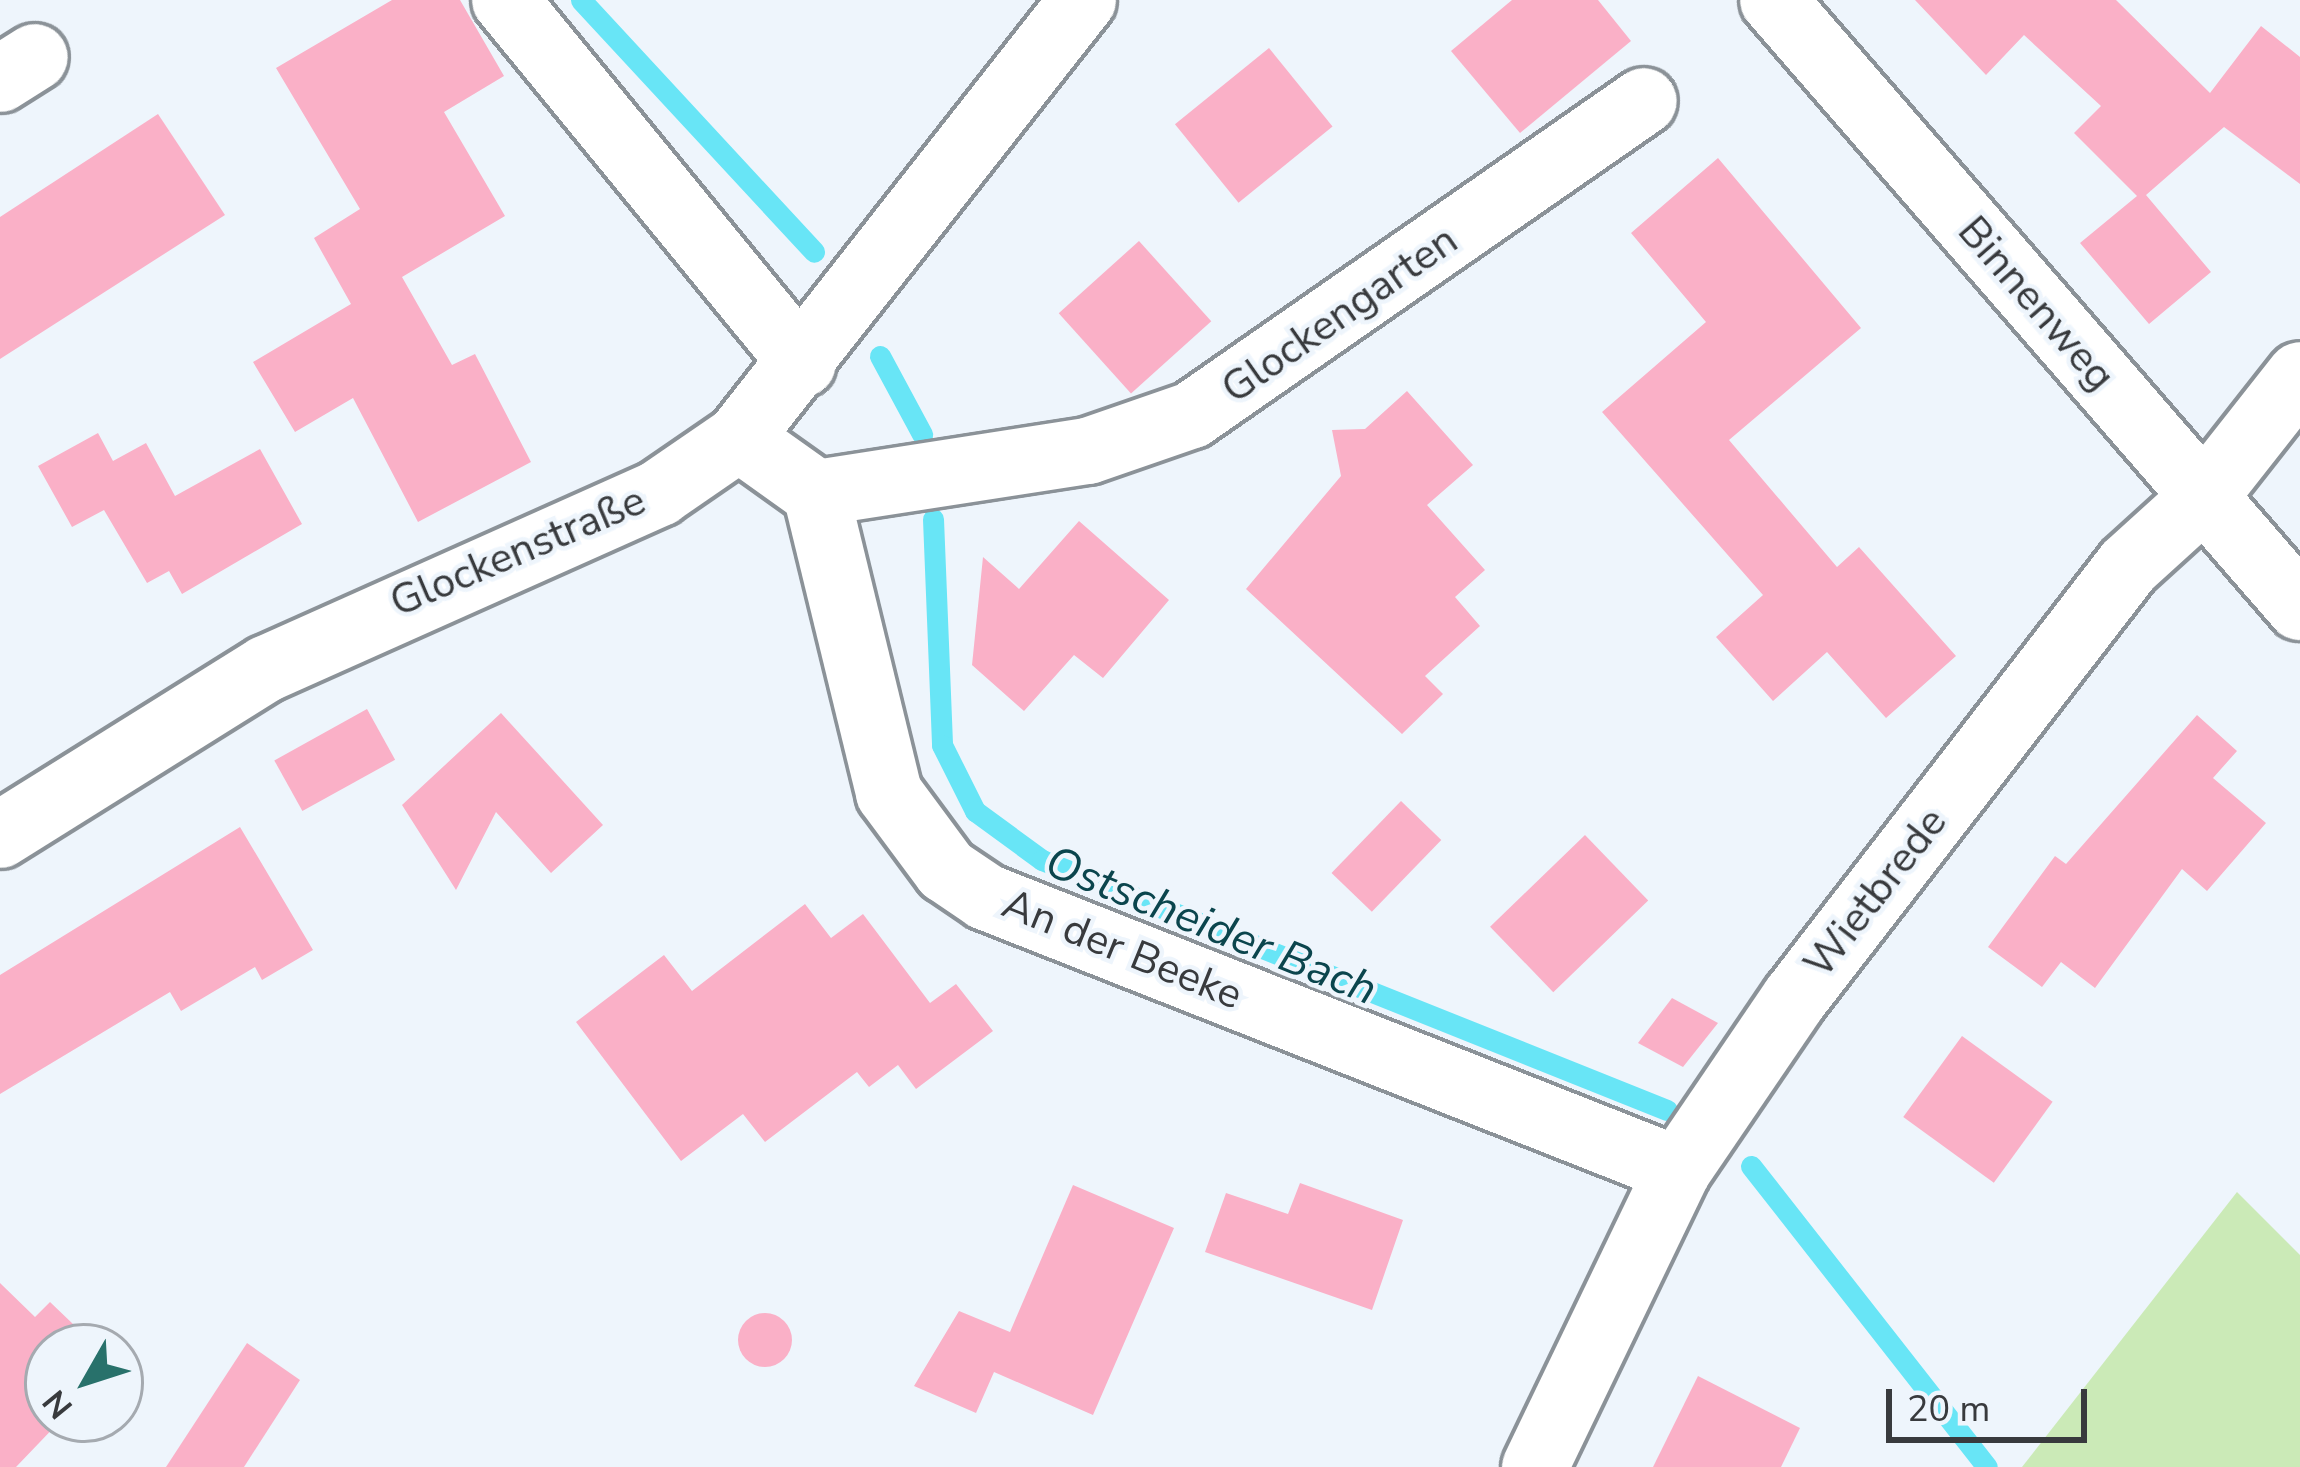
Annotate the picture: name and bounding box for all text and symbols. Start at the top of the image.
street label: Binnenweg [1947,207,2125,401]
street label: Glockengarten [1213,215,1467,415]
street label: Glockenstraße [383,476,653,628]
street label: Wietbrede [1794,798,1958,988]
water label: Ostscheider Bach [1037,835,1385,1017]
street label: An der Beeke [995,879,1249,1021]
north arrow [24,1323,144,1443]
scale bar [1892,1365,2093,1439]
text: N [33,1380,83,1428]
text: 20 m [1907,1385,1990,1434]

